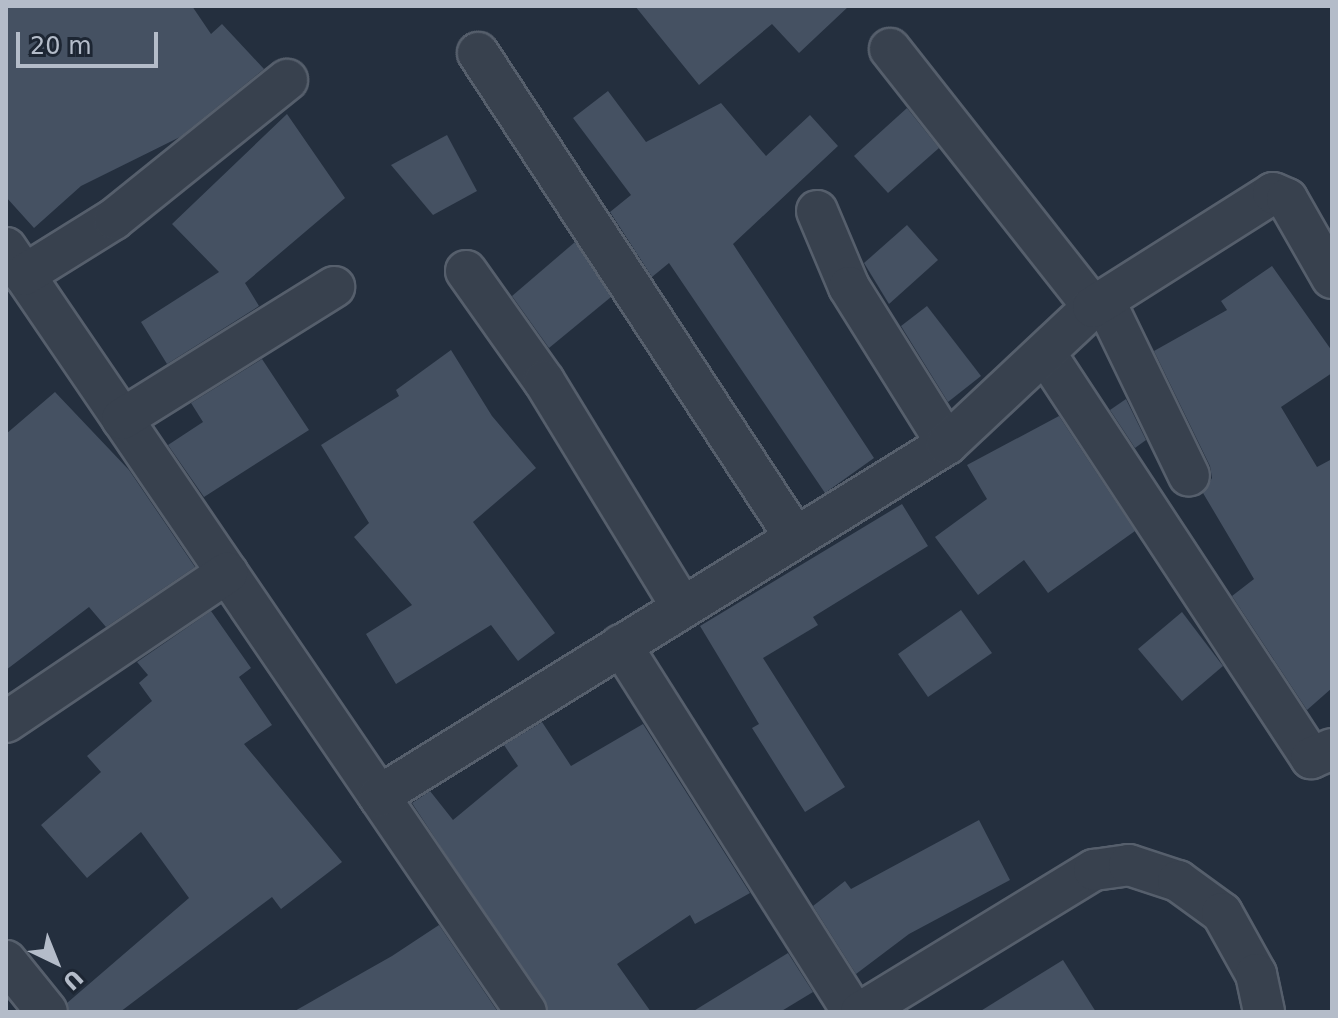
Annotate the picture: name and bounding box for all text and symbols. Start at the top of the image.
scale bar [20,16,162,66]
text: 20 m [30,32,92,60]
north arrow [16,922,96,1002]
text: U [58,965,88,995]

